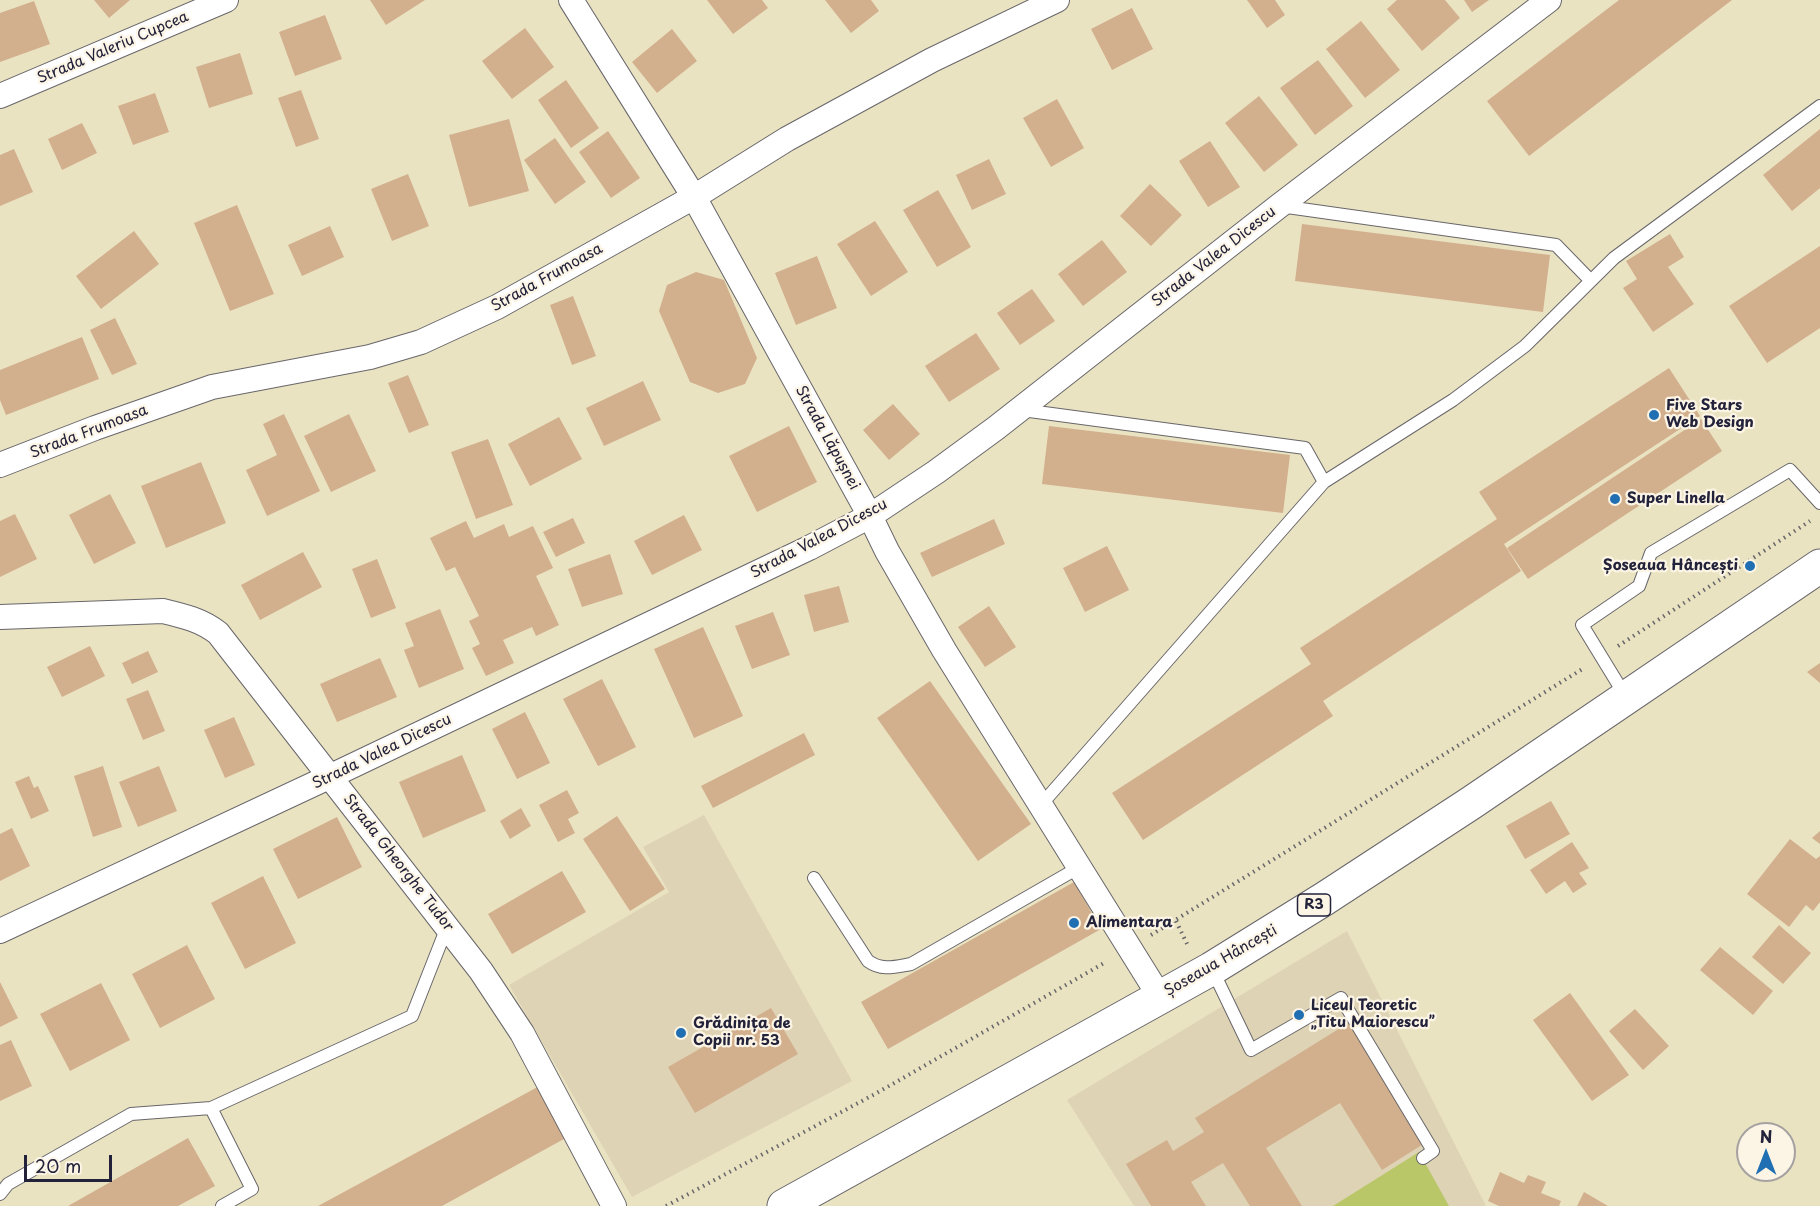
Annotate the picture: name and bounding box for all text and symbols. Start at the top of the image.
street label: Strada Valeriu Cupcea [35,8,191,88]
street label: Strada Valea Dicescu [1148,203,1280,311]
street label: Strada Frumoasa [488,240,606,316]
street label: Strada Lăpușnei [791,383,863,493]
place label: Five Stars Web Design [1666,397,1754,432]
street label: Strada Frumoasa [28,401,150,463]
marker: Five Stars Web Design [1647,408,1661,422]
place label: Super Linella [1627,490,1725,508]
marker: Super Linella [1608,492,1622,506]
street label: Strada Valea Dicescu [748,495,890,583]
place label: Șoseaua Hâncești [1603,557,1738,575]
marker: Șoseaua Hâncești [1743,559,1757,573]
street label: Strada Valea Dicescu [310,711,454,793]
street label: Strada Gheorghe Tudor [339,791,457,935]
road number: R3 [1298,894,1330,916]
place label: Alimentara [1086,914,1173,932]
marker: Alimentara [1067,916,1081,930]
street label: Șoseaua Hâncești [1161,921,1281,1001]
place label: Liceul Teoretic „Titu Maiorescu” [1311,997,1435,1032]
marker: Liceul Teoretic „Titu Maiorescu” [1292,1008,1306,1022]
place label: Grădinița de Copii nr. 53 [693,1015,791,1050]
marker: Grădinița de Copii nr. 53 [674,1026,688,1040]
north arrow [1736,1122,1796,1182]
text: N [1760,1124,1772,1148]
scale bar [27,1143,116,1181]
text: 20 m [35,1152,81,1179]

